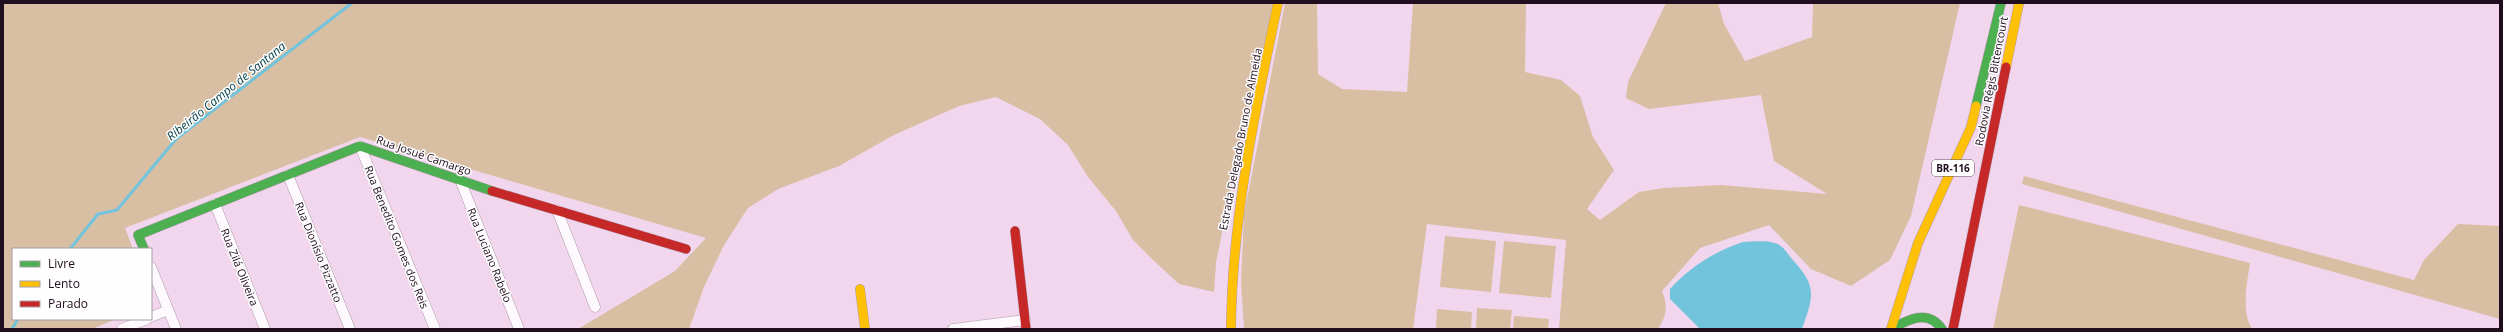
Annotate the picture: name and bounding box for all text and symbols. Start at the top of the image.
street label: Rodovia Régis Bittencourt [1971,15,2011,147]
water label: Ribeirão Campo de Santana [163,38,289,144]
street label: Estrada Delegado Bruno de Almeida [1215,47,1265,231]
street label: Rua Josué Camargo [375,132,474,178]
road number: BR-116 [1932,160,1974,176]
street label: Rua Benedito Gomes dos Reis [361,163,433,311]
street label: Rua Dionísio Pizzatto [292,199,346,305]
street label: Rua Luciano Rabelo [464,206,516,305]
street label: Rua Zilá Oliveira [218,226,262,308]
legend [12,248,152,320]
text: Livre [48,255,75,272]
text: Lento [48,275,80,292]
text: Parado [48,295,88,312]

